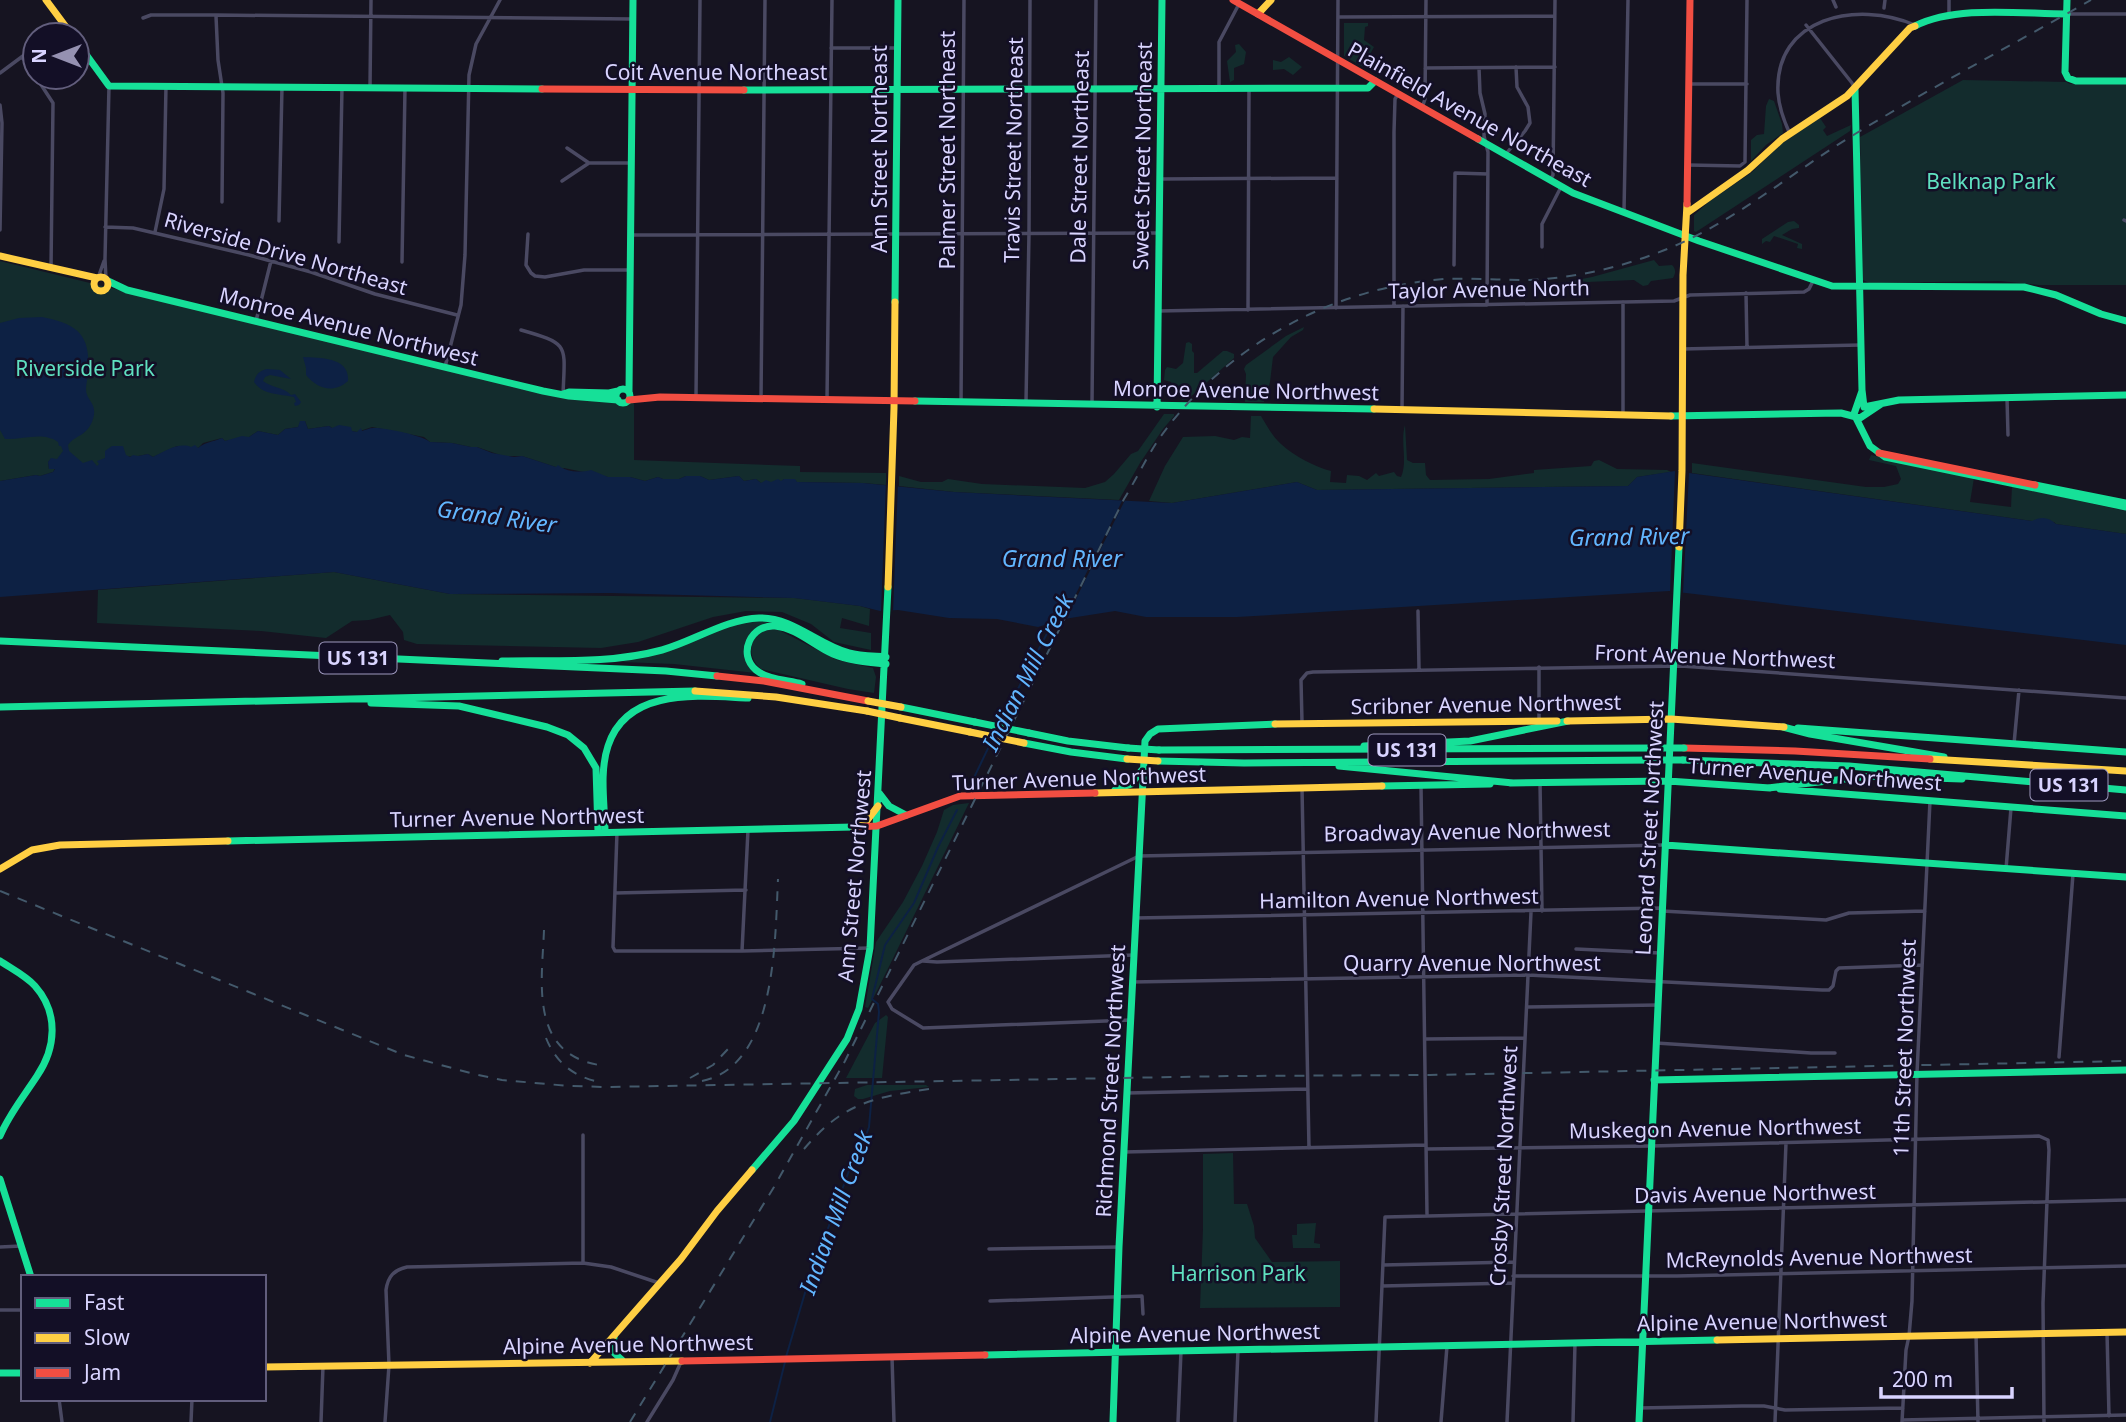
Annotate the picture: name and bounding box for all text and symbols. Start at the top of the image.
north arrow [21,21,91,91]
street label: Palmer Street Northeast [933,30,961,269]
street label: Plainfield Avenue Northeast [1343,35,1597,193]
street label: Travis Street Northeast [997,37,1029,263]
street label: Sweet Street Northeast [1126,41,1158,270]
street label: Ann Street Northeast [865,45,893,253]
text: N [26,48,52,64]
street label: Dale Street Northeast [1063,50,1095,264]
street label: Coit Avenue Northeast [605,58,828,86]
park label: Belknap Park [1926,167,2057,195]
street label: Riverside Drive Northeast [161,205,411,301]
street label: Taylor Avenue North [1388,273,1590,305]
street label: Monroe Avenue Northwest [217,280,482,372]
park label: Riverside Park [15,354,156,382]
street label: Monroe Avenue Northwest [1113,374,1380,406]
water label: Grand River [435,492,560,540]
water label: Grand River [1569,519,1690,553]
water label: Grand River [1002,542,1123,574]
water label: Indian Mill Creek [973,587,1081,757]
street label: Front Avenue Northwest [1594,638,1836,674]
road number: US 131 [320,642,396,674]
street label: Scribner Avenue Northwest [1350,688,1622,720]
street label: Leonard Street Northwest [1628,700,1670,956]
road number: US 131 [1368,734,1446,765]
street label: Turner Avenue Northwest [1687,751,1943,797]
street label: Turner Avenue Northwest [951,760,1207,796]
street label: Ann Street Northwest [831,768,877,983]
road number: US 131 [2030,770,2108,800]
street label: Turner Avenue Northwest [390,801,645,833]
street label: Broadway Avenue Northwest [1323,814,1611,848]
street label: Hamilton Avenue Northwest [1259,882,1539,914]
street label: 11th Street Northwest [1886,938,1922,1157]
street label: Richmond Street Northwest [1089,943,1131,1218]
street label: Quarry Avenue Northwest [1343,949,1601,977]
street label: Crosby Street Northwest [1483,1045,1523,1287]
street label: Muskegon Avenue Northwest [1569,1111,1862,1145]
water label: Indian Mill Creek [790,1124,880,1299]
street label: Davis Avenue Northwest [1634,1177,1877,1209]
street label: McReynolds Avenue Northwest [1665,1240,1973,1274]
park label: Harrison Park [1170,1259,1307,1287]
legend [21,1275,266,1401]
text: Fast [84,1288,125,1316]
street label: Alpine Avenue Northwest [1637,1305,1888,1337]
street label: Alpine Avenue Northwest [1070,1317,1321,1349]
text: Slow [84,1323,130,1351]
street label: Alpine Avenue Northwest [503,1328,754,1360]
scale bar [1881,1356,2012,1400]
text: Jam [82,1358,121,1386]
text: 200 m [1892,1365,1953,1393]

